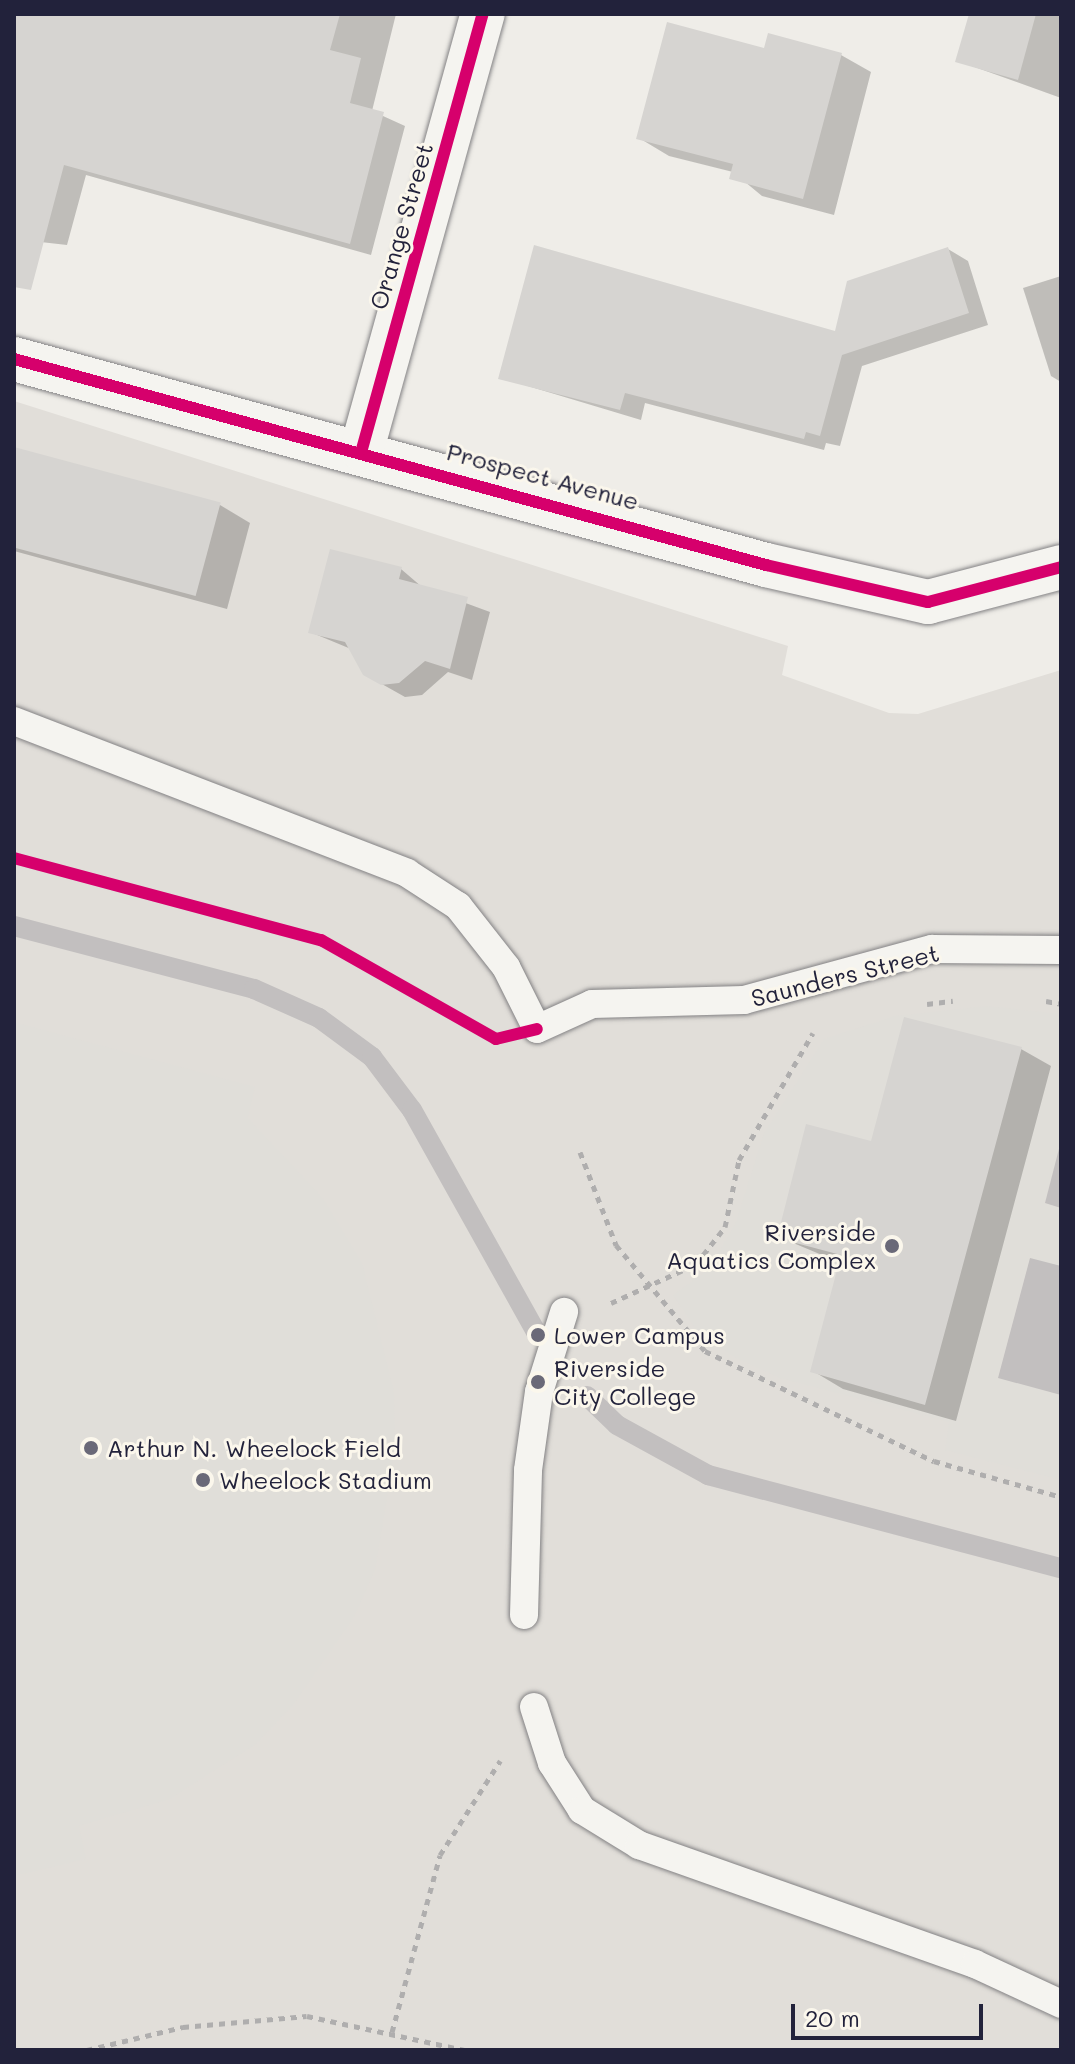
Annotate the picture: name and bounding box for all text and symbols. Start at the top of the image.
street label: Orange Street [363,139,439,313]
street label: Prospect Avenue [444,437,642,515]
street label: Saunders Street [748,938,942,1012]
place label: Riverside Aquatics Complex [666,1218,876,1274]
marker: Riverside Aquatics Complex [883,1237,901,1255]
place label: Lower Campus [554,1321,725,1349]
marker: Lower Campus [529,1326,547,1344]
place label: Riverside City College [554,1354,696,1410]
marker: Riverside City College [529,1373,547,1391]
place label: Arthur N. Wheelock Field [107,1434,401,1462]
marker: Arthur N. Wheelock Field [82,1439,100,1457]
place label: Wheelock Stadium [219,1466,432,1494]
marker: Wheelock Stadium [194,1471,212,1489]
scale bar [795,1988,987,2038]
text: 20 m [805,2002,860,2033]

